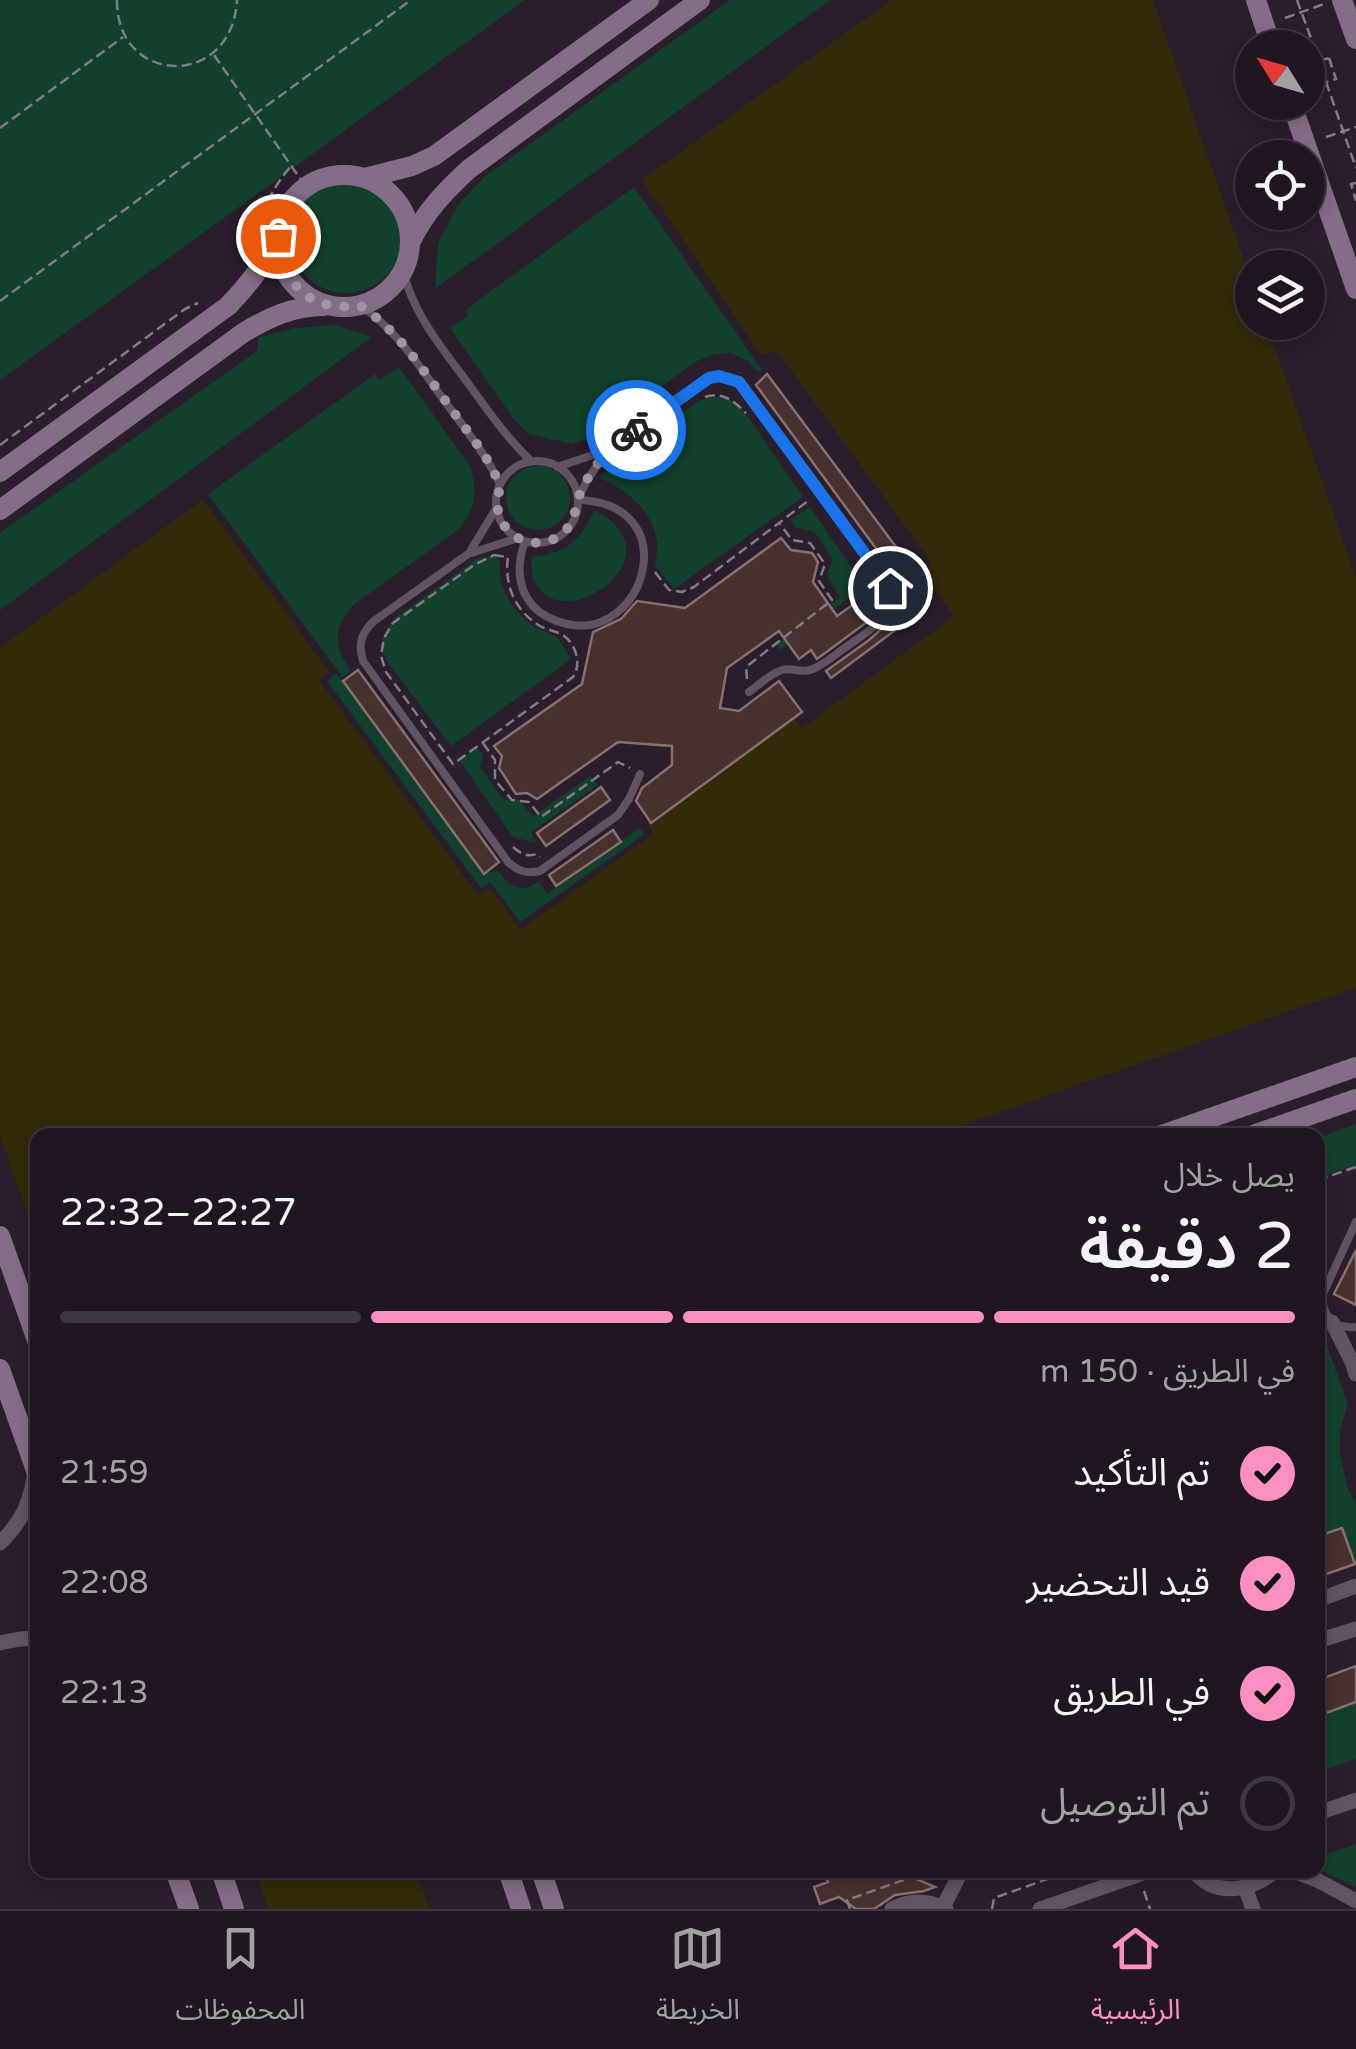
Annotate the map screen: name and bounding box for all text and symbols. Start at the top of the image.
north arrow [1235,30,1325,120]
map controls [1235,30,1325,340]
button: locate [1235,140,1325,230]
pin [236,194,321,279]
icon: bag [251,209,306,264]
button: layers [1235,250,1325,340]
courier [586,380,686,480]
icon: bike [609,403,664,458]
pin [848,546,933,631]
icon: home [863,561,918,616]
text: يصل خلال [1163,1157,1295,1195]
text: 22:27–22:32 [60,1190,297,1236]
text: 2 دقيقة [1080,1208,1295,1287]
text: في الطريق · 150 m [1040,1353,1295,1391]
icon: check [1240,1446,1295,1501]
text: تم التأكيد [1073,1450,1210,1496]
text: 21:59 [60,1454,149,1492]
icon: check [1240,1556,1295,1611]
text: قيد التحضير [1026,1560,1210,1606]
text: 22:08 [60,1564,149,1602]
icon: check [1240,1666,1295,1721]
text: في الطريق [1053,1670,1210,1716]
text: 22:13 [60,1674,149,1712]
text: تم التوصيل [1040,1780,1210,1826]
tab: المحفوظات [175,1921,305,2040]
tab: الخريطة [656,1921,740,2040]
tab: الرئيسية [1091,1921,1181,2040]

